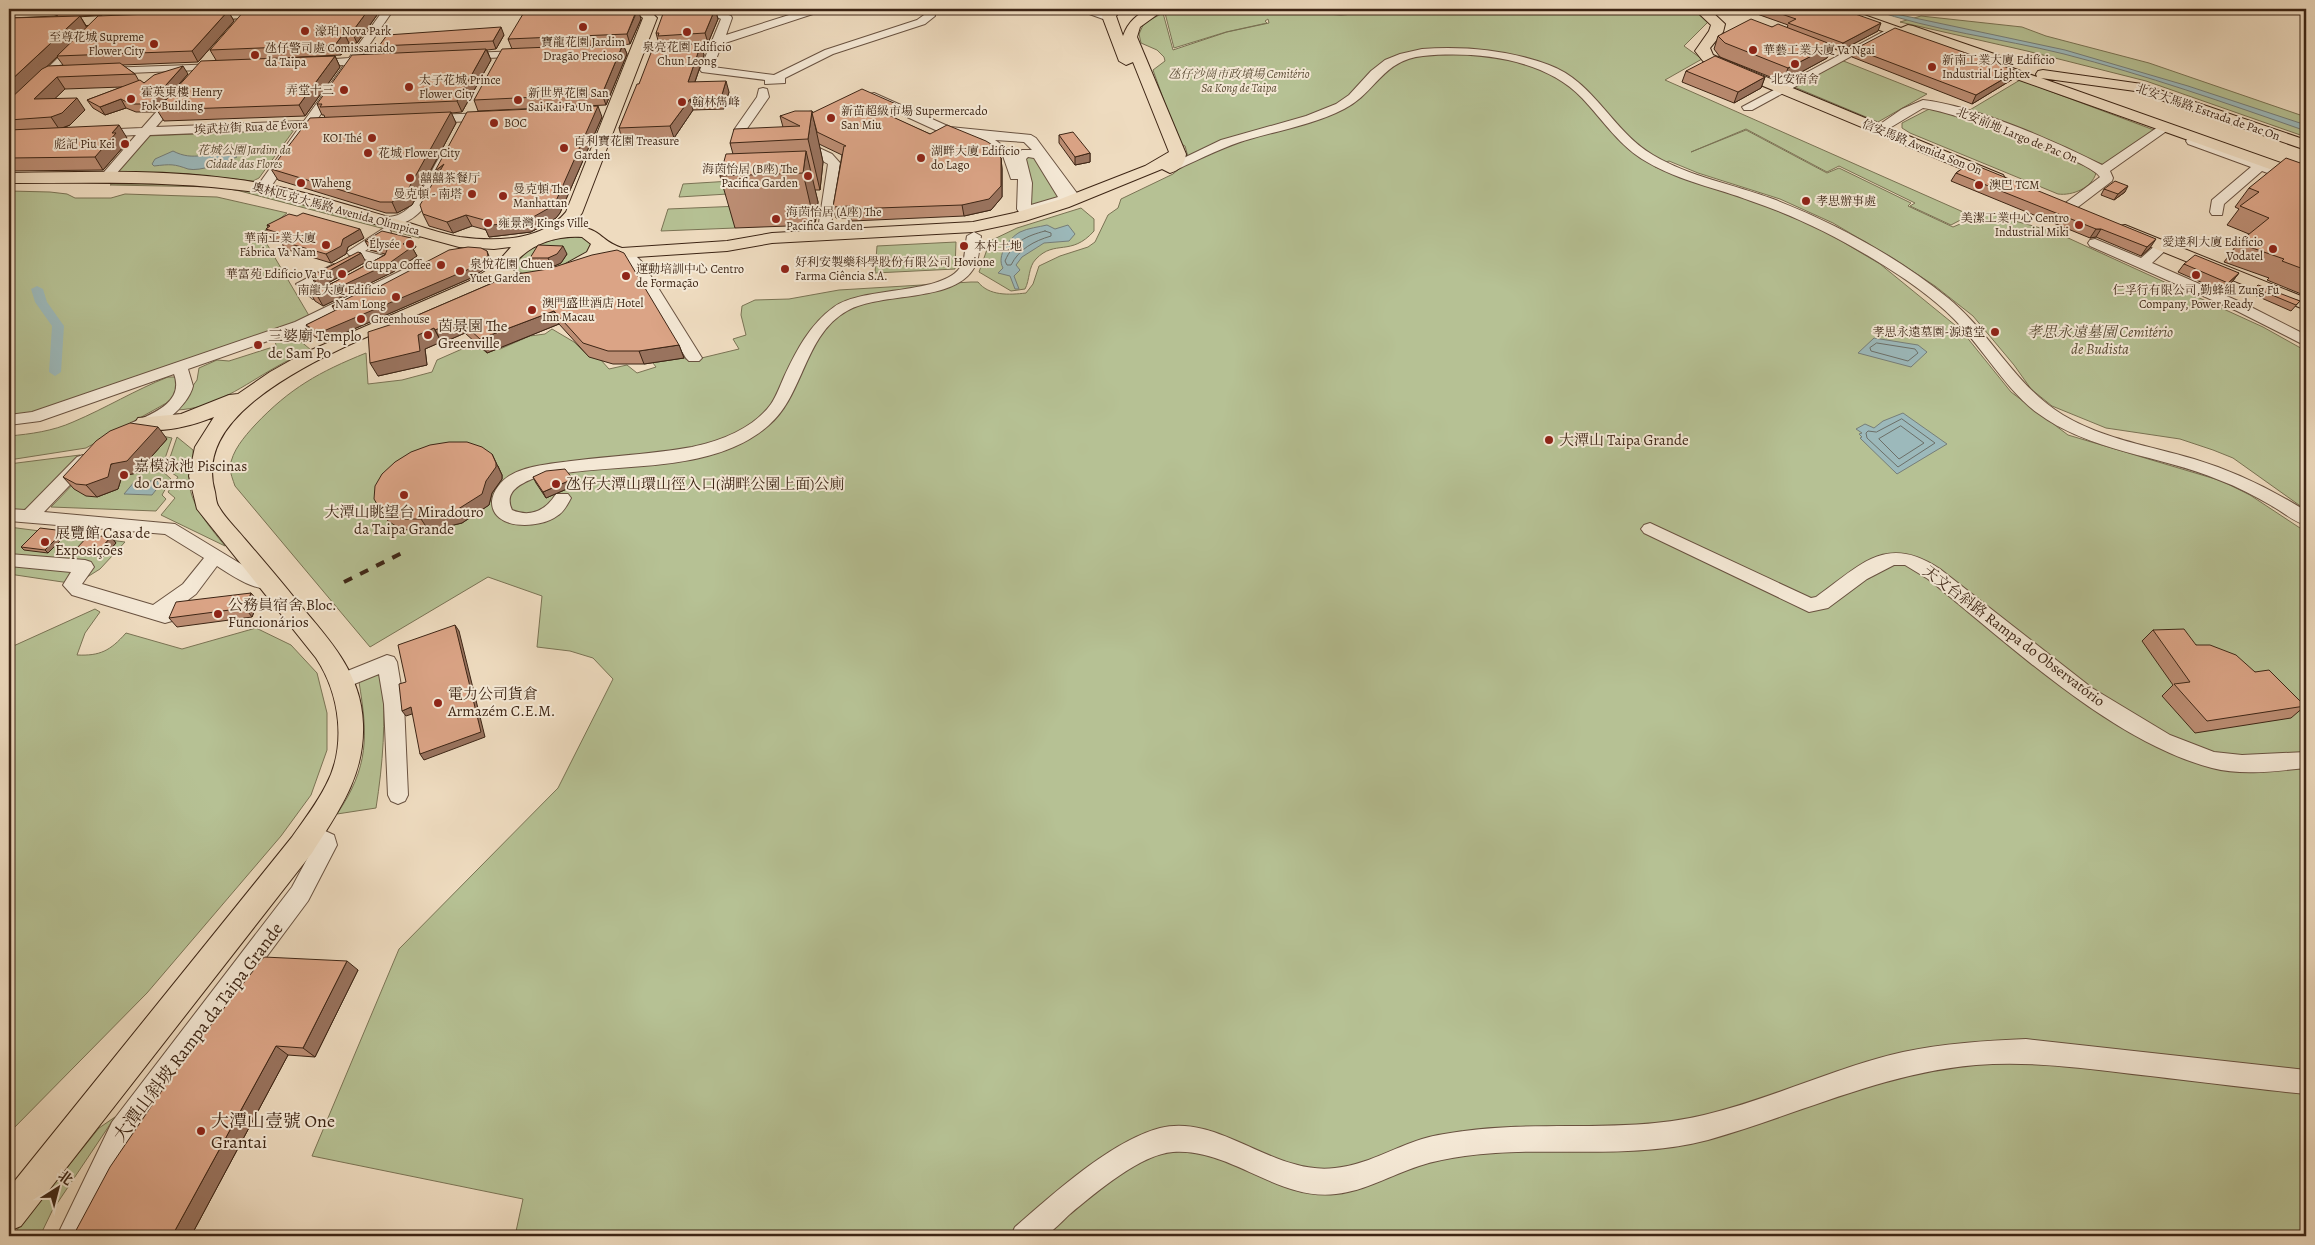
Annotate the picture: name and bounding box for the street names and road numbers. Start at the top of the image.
street label: 北安大馬路 Estrada de Pac On [2134,80,2282,144]
street label: 北安前地 Largo de Pac On [1954,103,2080,167]
street label: 埃武拉街 Rua de Évora [194,116,309,138]
street label: 信安馬路 Avenida Son On [1860,116,1985,179]
street label: 奧林匹克大馬路 Avenida Olímpica [250,179,422,239]
street label: 天文台斜路 Rampa do Observatório [1919,561,2109,711]
street label: 大潭山斜坡 Rampa da Taipa Grande [108,917,288,1147]

